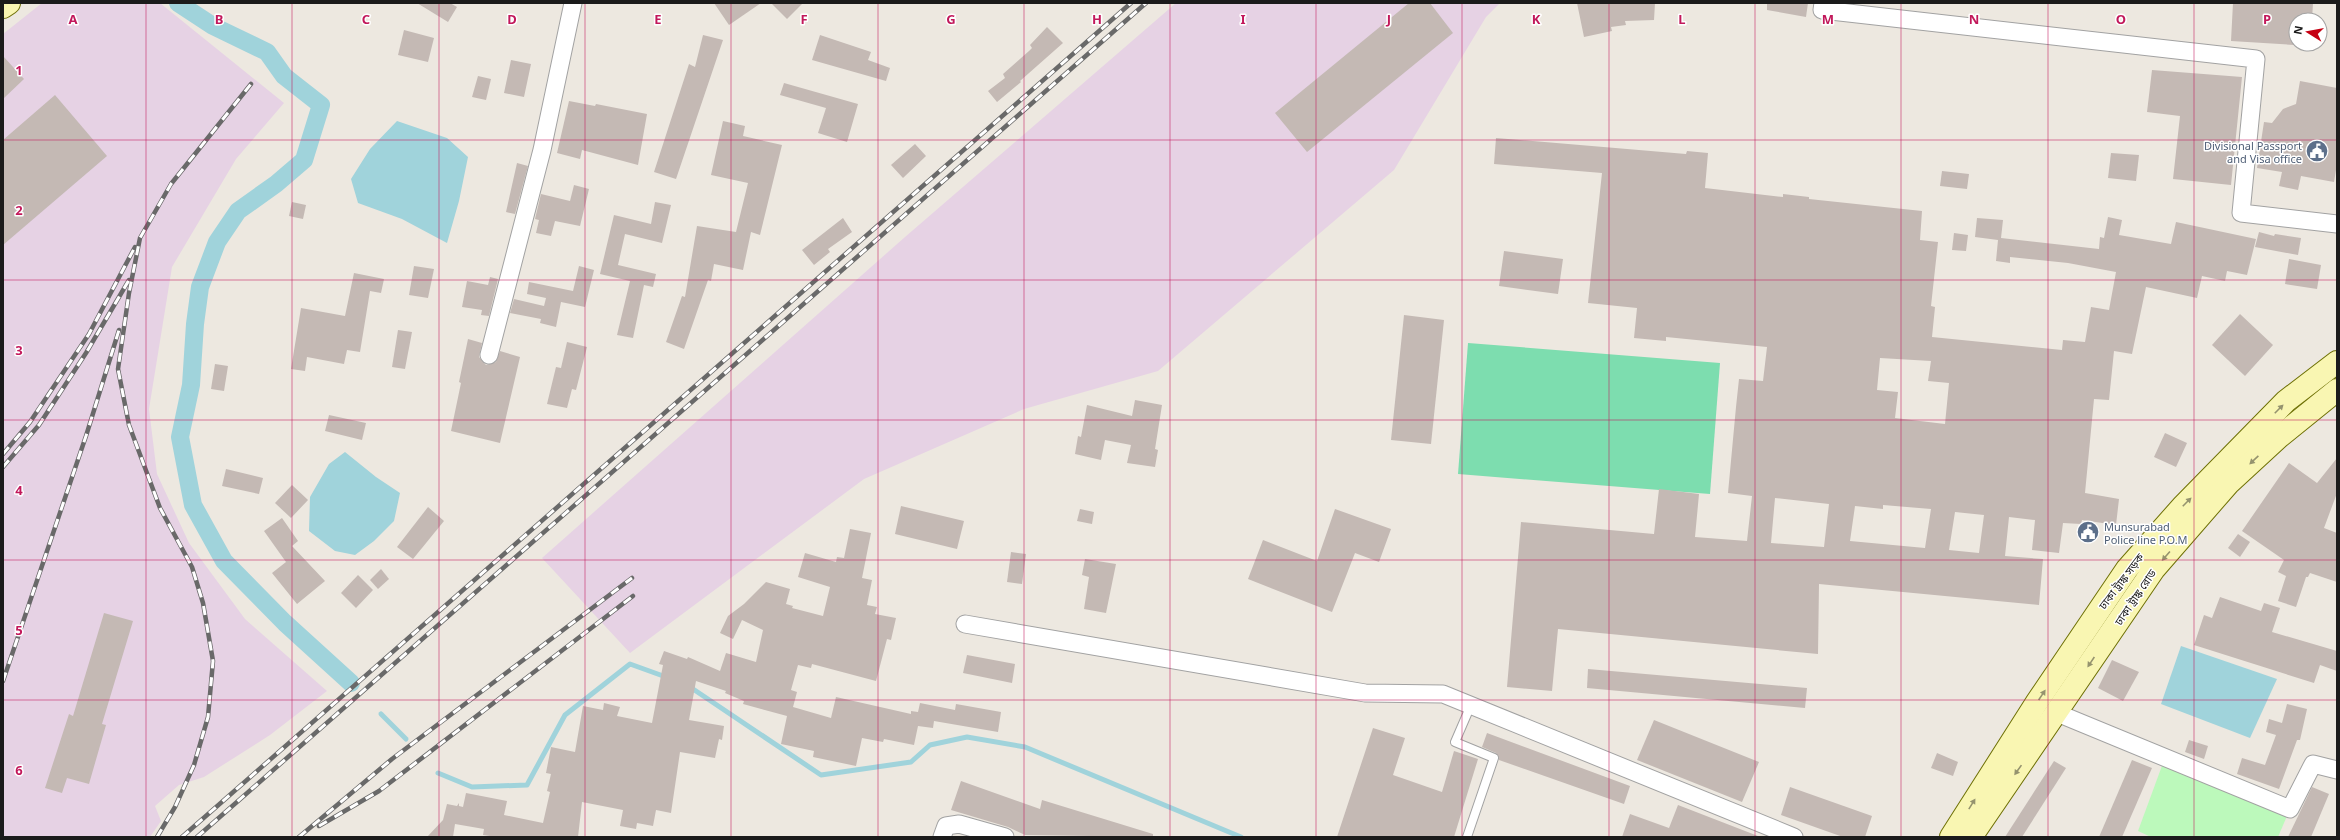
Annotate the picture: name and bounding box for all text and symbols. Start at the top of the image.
text: A [69,10,78,28]
text: B [215,10,223,28]
text: C [362,10,370,28]
text: D [507,10,517,28]
text: E [654,10,662,28]
text: F [800,10,808,28]
text: G [946,10,956,28]
text: H [1092,10,1102,28]
text: I [1240,10,1246,28]
text: J [1386,10,1391,28]
text: K [1532,10,1541,28]
text: L [1678,10,1686,28]
text: M [1822,10,1834,28]
text: N [1969,10,1979,28]
text: O [2116,10,2126,28]
text: P [2263,10,2271,28]
north arrow [2288,12,2328,52]
text: N [2289,24,2306,36]
text: 1 [15,61,23,79]
place label: Divisional Passport and Visa office [2204,138,2302,166]
public building icon: Divisional Passport and Visa office [2304,138,2330,164]
text: 2 [15,201,23,219]
text: 3 [15,341,23,359]
one-way arrow [2274,404,2283,414]
one-way arrow [2249,456,2259,465]
text: 4 [15,481,23,499]
one-way arrow [2182,497,2192,507]
public building icon: Munsurabad Police line P.O.M [2075,519,2101,545]
place label: Munsurabad Police line P.O.M [2104,519,2188,547]
street label: ঢাকা ট্রাঙ্ক সড়ক [2094,550,2147,613]
one-way arrow [2161,551,2170,561]
street label: ঢাকা ট্রাঙ্ক রোড [2110,566,2159,629]
text: 5 [15,621,23,639]
one-way arrow [2087,657,2095,667]
one-way arrow [2038,689,2046,700]
text: 6 [15,761,23,779]
one-way arrow [2014,764,2022,775]
one-way arrow [1968,798,1975,810]

